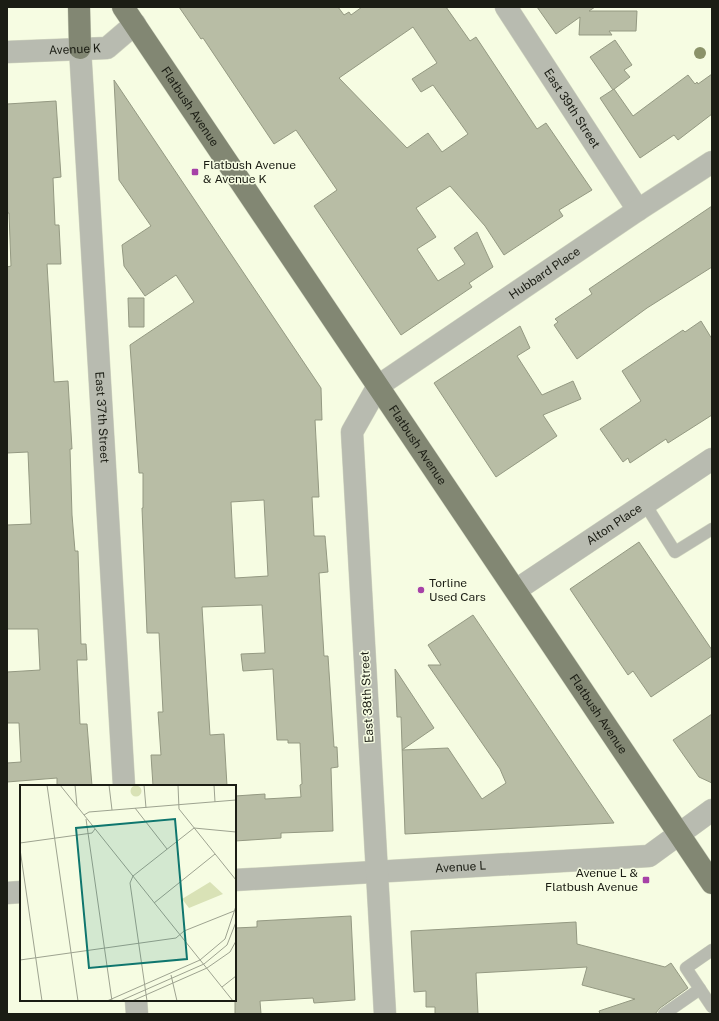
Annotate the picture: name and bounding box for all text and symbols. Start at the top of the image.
street label: Avenue K [49,41,101,57]
street label: Flatbush Avenue [158,64,222,149]
street label: East 39th Street [541,66,603,151]
place label: Flatbush Avenue & Avenue K [203,158,296,186]
marker: Flatbush Avenue & Avenue K [190,167,200,177]
street label: Hubbard Place [506,244,583,302]
street label: East 37th Street [92,371,112,464]
street label: Flatbush Avenue [386,403,449,488]
street label: Alton Place [584,501,645,548]
place label: Torline Used Cars [429,576,486,604]
marker: Torline Used Cars [416,585,426,595]
street label: East 38th Street [358,650,376,743]
street label: Flatbush Avenue [567,672,630,757]
inset map [20,785,236,1001]
street label: Avenue L [435,858,487,875]
place label: Avenue L & Flatbush Avenue [545,866,638,894]
marker: Avenue L & Flatbush Avenue [641,875,651,885]

